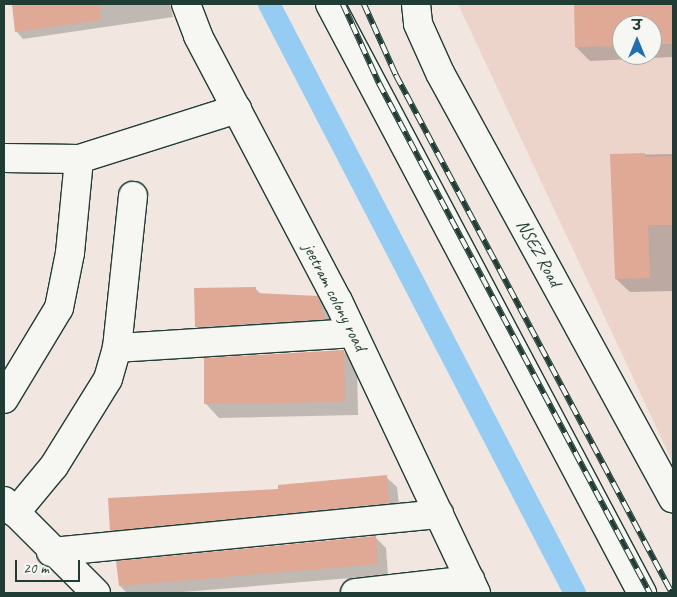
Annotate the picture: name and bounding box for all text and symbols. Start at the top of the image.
north arrow [612,15,662,65]
text: उ [632,17,642,34]
street label: NSEZ Road [512,216,566,290]
street label: jeetram colony road [299,240,371,354]
scale bar [18,550,82,582]
text: 20 m [23,559,49,578]

